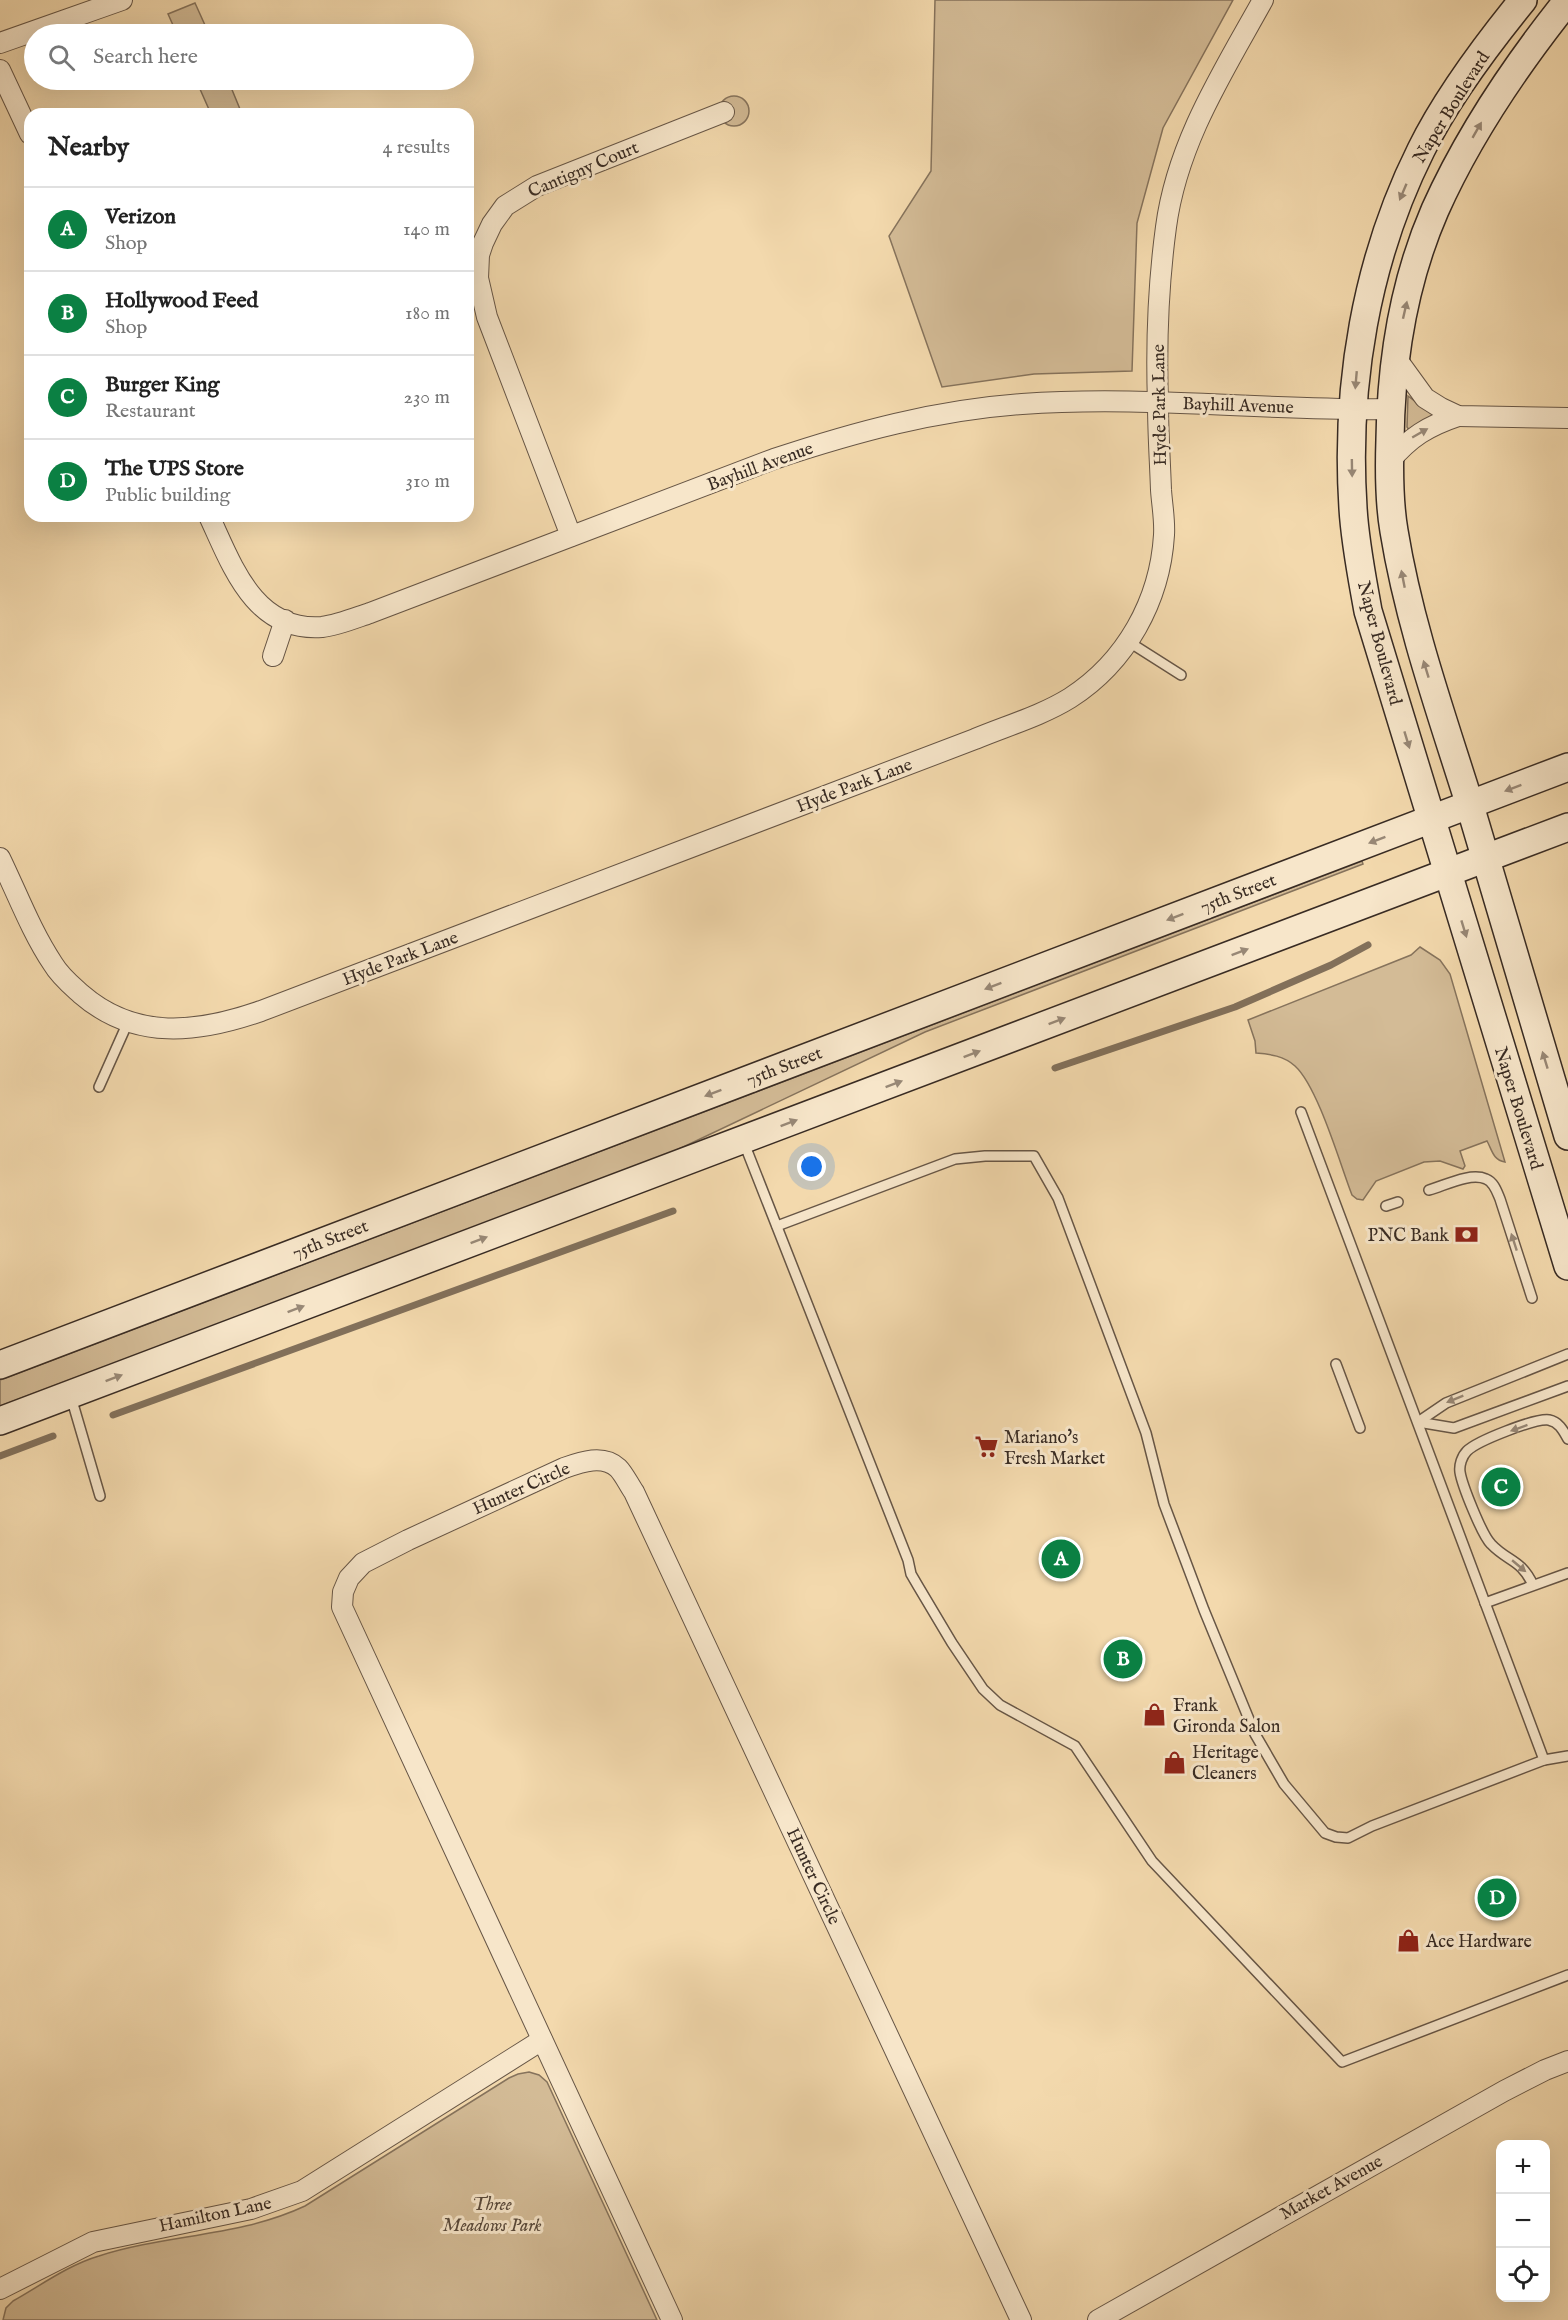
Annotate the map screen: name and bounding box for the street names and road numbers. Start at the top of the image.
street label: Naper Boulevard [1409,47,1496,168]
street label: Cantigny Court [525,137,642,204]
street label: Hyde Park Lane [1148,344,1173,466]
street label: Bayhill Avenue [1182,393,1294,420]
street label: Bayhill Avenue [704,438,817,497]
street label: Naper Boulevard [1351,579,1406,708]
street label: Hyde Park Lane [793,754,916,819]
street label: 75th Street [1197,869,1280,919]
street label: Hyde Park Lane [339,927,462,992]
street label: 75th Street [743,1042,826,1092]
street label: Naper Boulevard [1488,1044,1547,1173]
street label: 75th Street [289,1215,372,1265]
street label: Hunter Circle [469,1458,574,1521]
street label: Hunter Circle [780,1825,845,1929]
street label: Market Avenue [1276,2151,1387,2226]
street label: Hamilton Lane [157,2192,274,2239]

